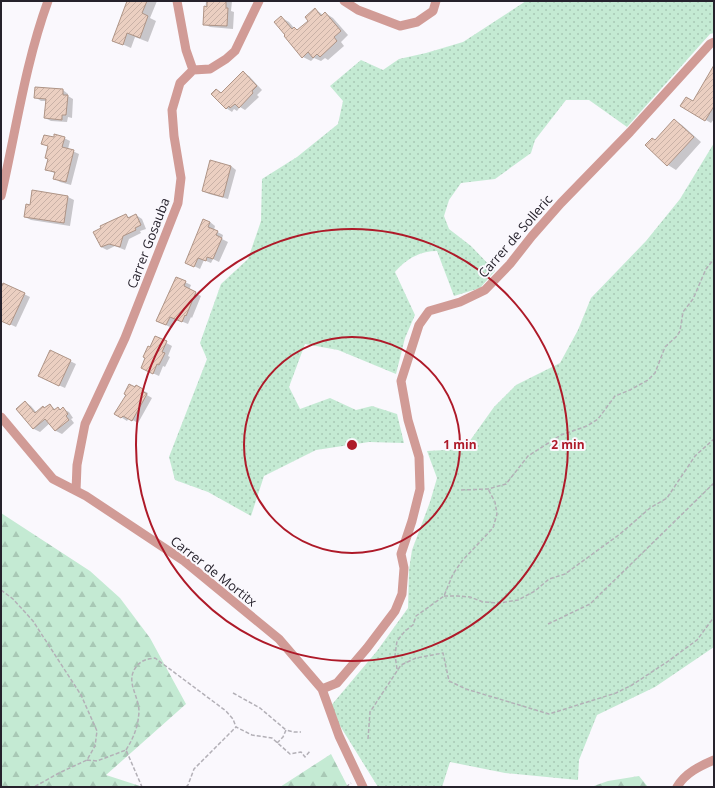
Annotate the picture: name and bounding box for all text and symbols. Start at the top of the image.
street label: Carrer de Solleric [474,191,556,281]
street label: Carrer Gosauba [122,195,174,291]
text: 1 min [443,436,477,453]
text: 2 min [551,436,585,453]
centre of rings [345,438,359,452]
street label: Carrer de Mortitx [167,532,261,610]

